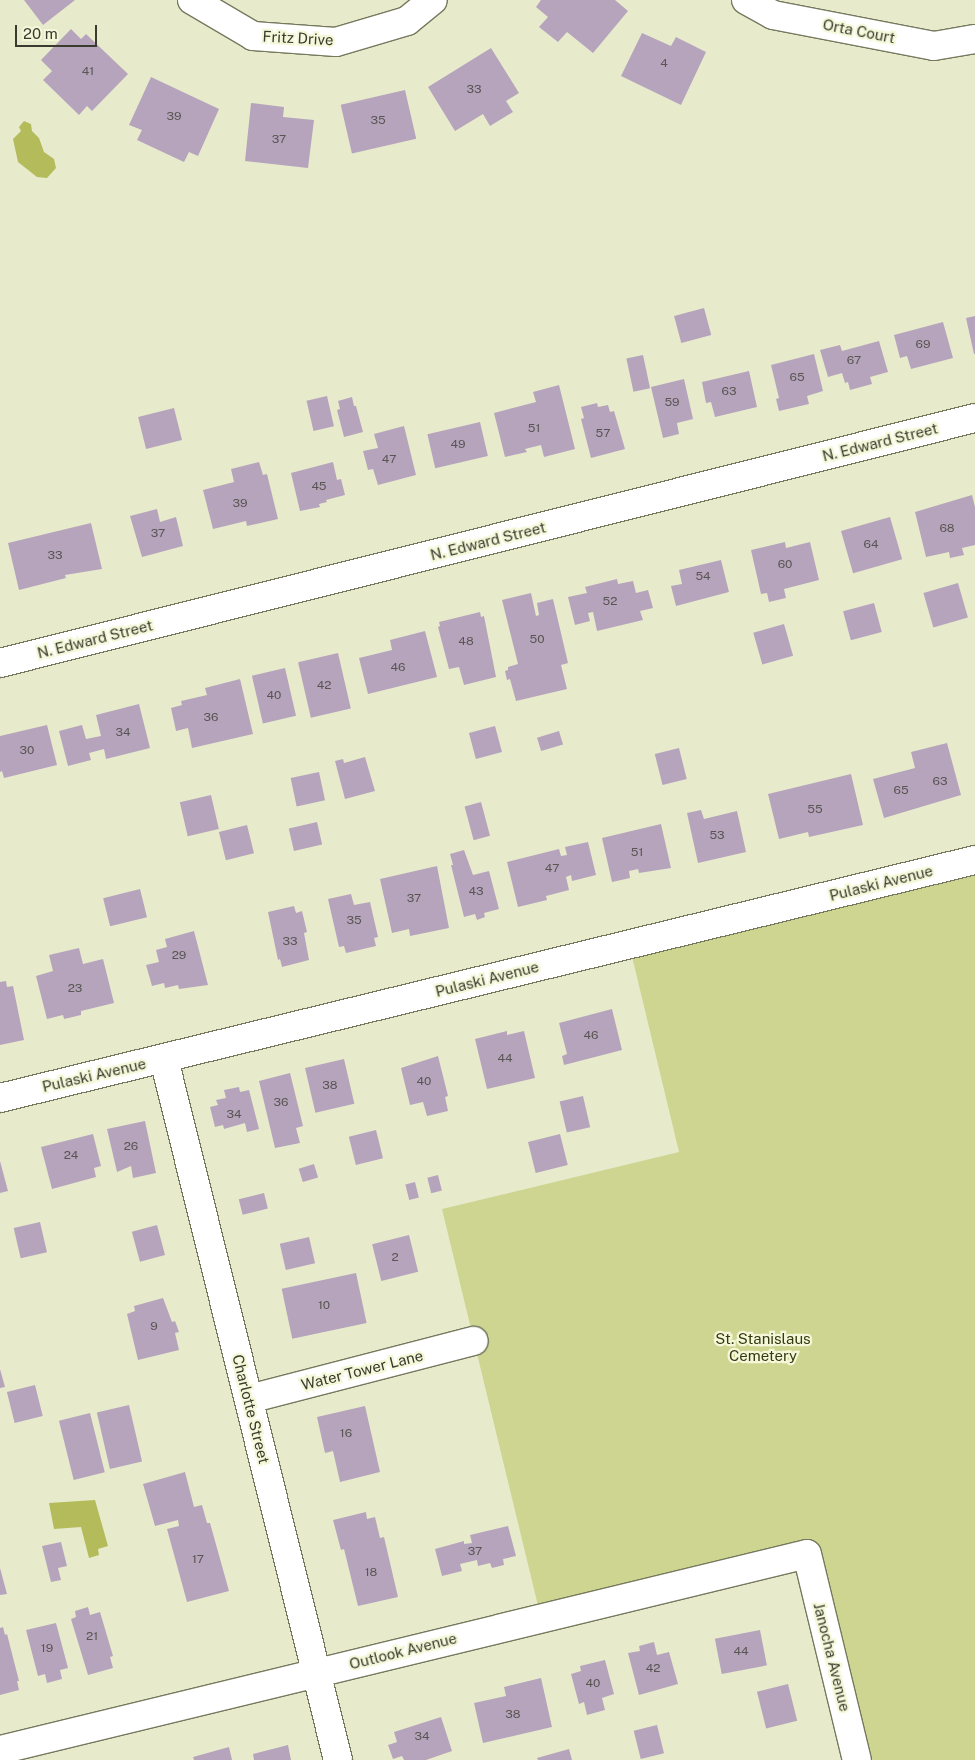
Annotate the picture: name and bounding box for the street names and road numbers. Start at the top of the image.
street label: Orta Court [821,15,897,47]
street label: Fritz Drive [262,27,334,49]
street label: N. Edward Street [820,419,940,465]
street label: N. Edward Street [428,518,548,564]
street label: N. Edward Street [35,616,155,662]
street label: Pulaski Avenue [827,861,935,905]
street label: Pulaski Avenue [433,957,541,1001]
street label: Pulaski Avenue [40,1054,148,1096]
street label: Water Tower Lane [299,1346,425,1394]
street label: Charlotte Street [229,1352,273,1466]
street label: Janocha Avenue [810,1601,854,1713]
street label: Outlook Avenue [347,1629,459,1673]

